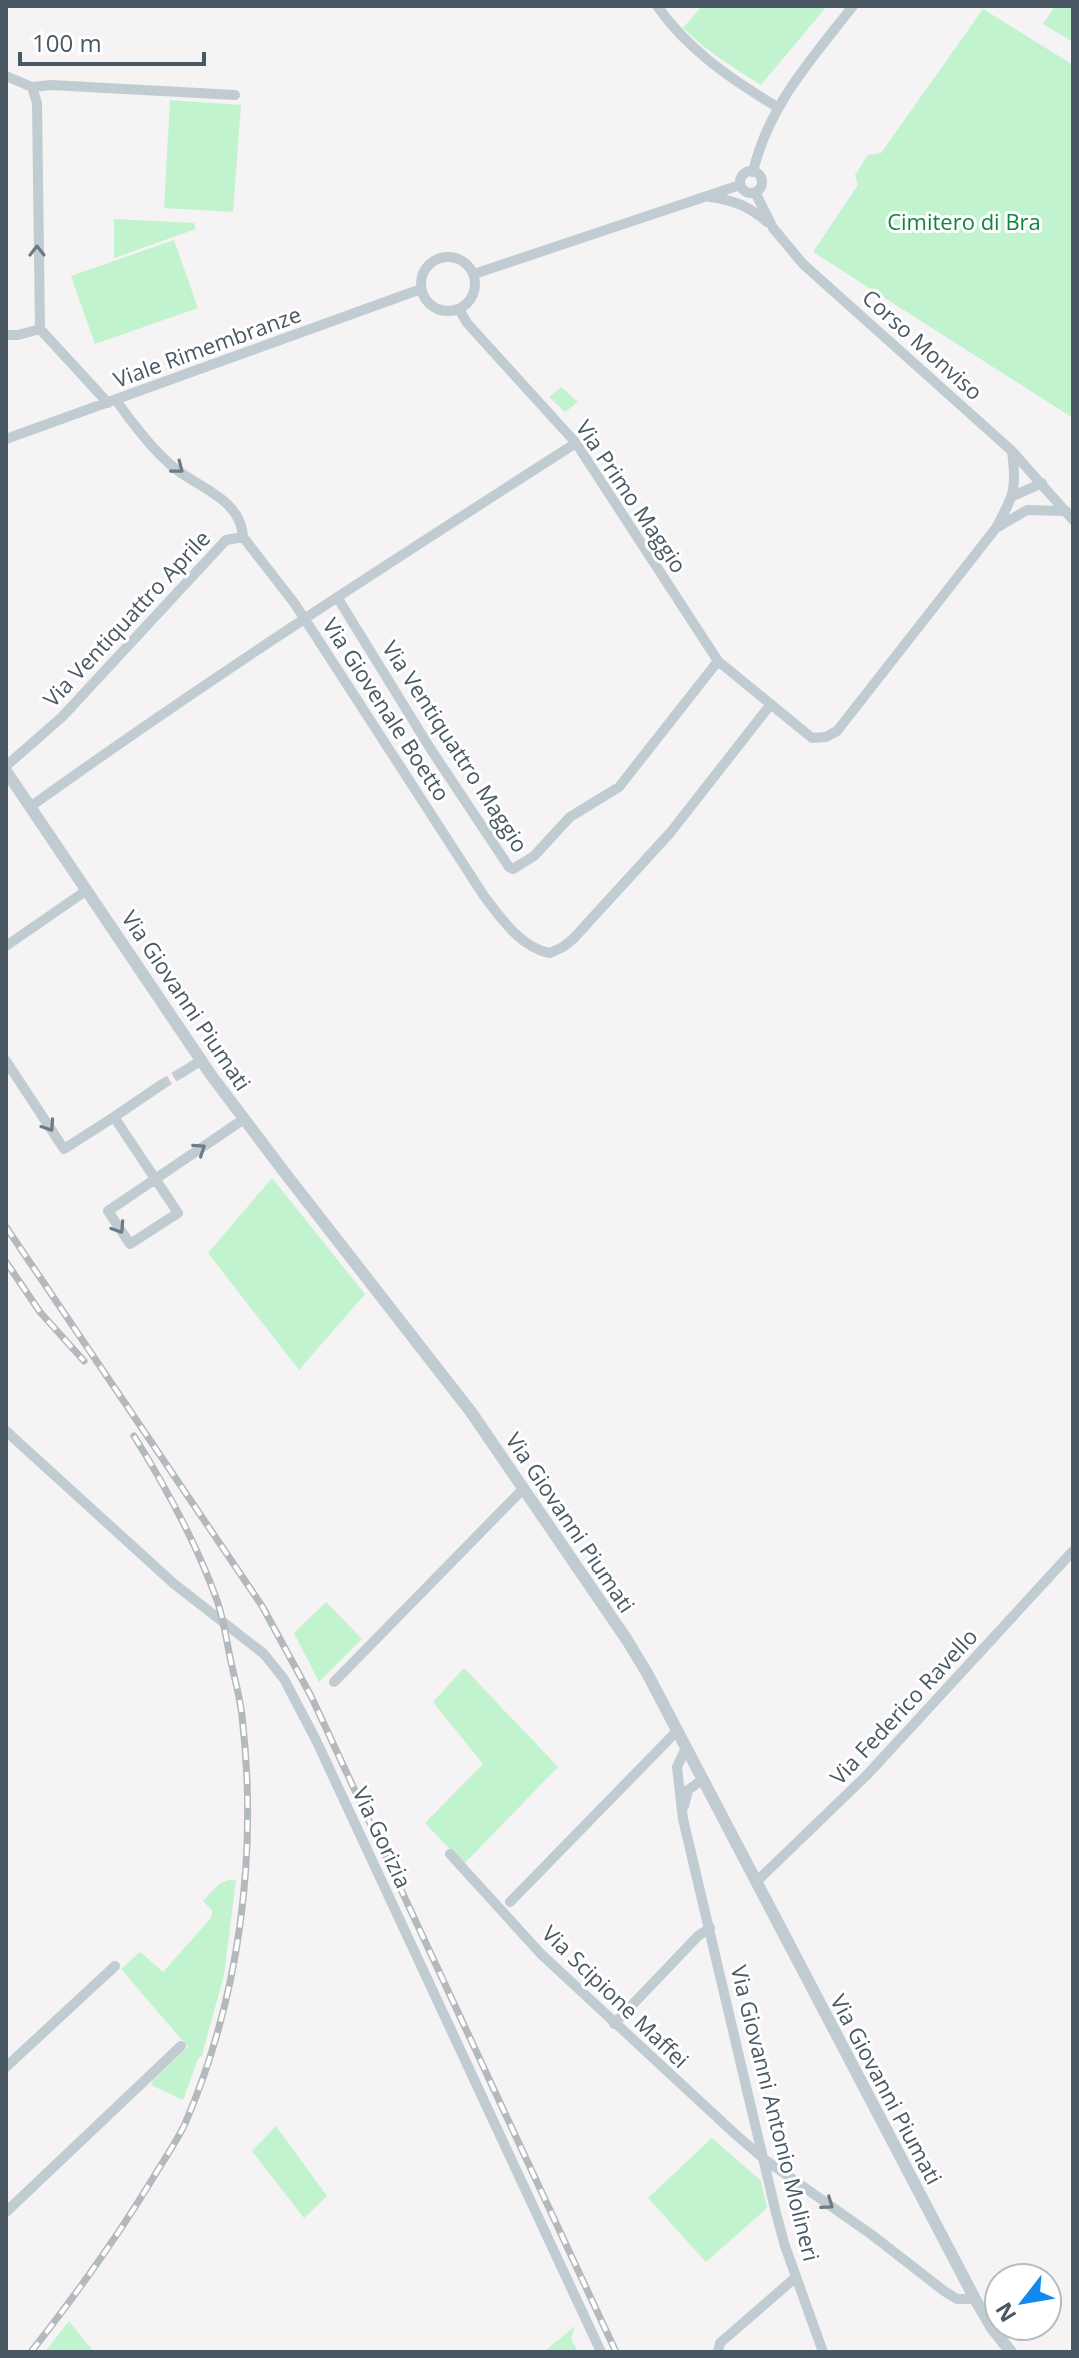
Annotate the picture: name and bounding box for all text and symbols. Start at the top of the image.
scale bar [20,16,204,66]
text: 100 m [32,26,102,59]
park label: Cimitero di Bra [887,206,1041,236]
one-way arrow [28,244,46,257]
street label: Corso Monviso [856,282,990,406]
street label: Viale Rimembranze [109,298,305,394]
street label: Via Primo Maggio [570,414,694,578]
one-way arrow [169,459,184,473]
street label: Via Ventiquattro Aprile [36,523,216,713]
street label: Via Giovenale Boetto [316,612,458,806]
street label: Via Ventiquattro Maggio [376,634,536,858]
street label: Via Giovanni Piumati [116,904,258,1096]
one-way arrow [39,1118,54,1132]
one-way arrow [191,1144,206,1159]
one-way arrow [110,1219,125,1234]
street label: Via Giovanni Piumati [500,1426,642,1618]
street label: Via Federico Ravello [823,1621,983,1791]
street label: Via Gorizia [346,1782,420,1892]
street label: Via Scipione Maffei [536,1918,696,2074]
street label: Via Giovanni Antonio Molineri [725,1962,827,2264]
street label: Via Giovanni Piumati [824,1989,950,2189]
one-way arrow [819,2194,834,2209]
north arrow [983,2262,1063,2342]
text: N [988,2297,1022,2328]

